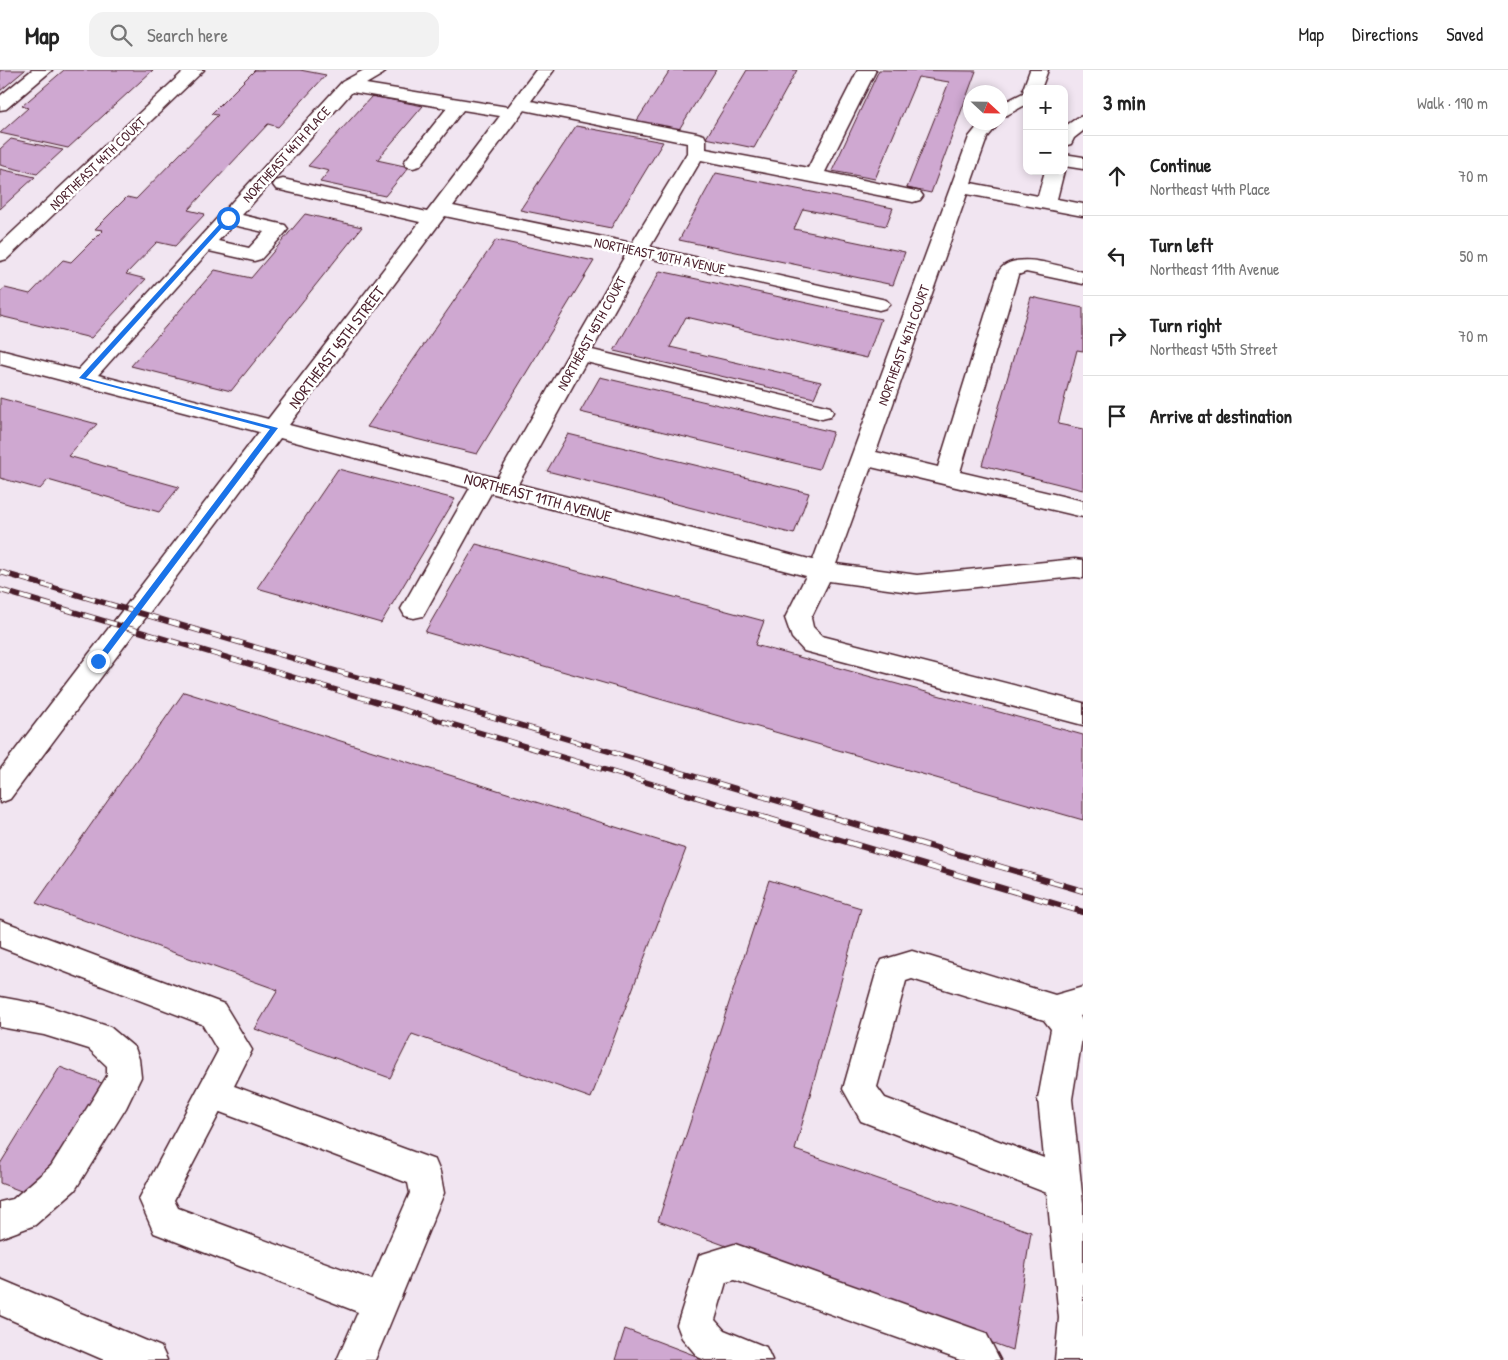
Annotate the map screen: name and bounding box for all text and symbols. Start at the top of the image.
search box [89,12,439,57]
text: Map [25,19,59,51]
icon: search [107,21,135,49]
text: Search here [147,22,228,48]
text: Map [1299,22,1324,47]
text: Directions [1352,22,1418,47]
text: Saved [1446,22,1483,47]
north arrow [963,85,1008,130]
map controls [1023,85,1068,175]
button: + [1023,85,1068,130]
text: 3 min [1103,88,1146,117]
text: Walk · 190 m [1417,92,1488,114]
street label: NORTHEAST 44TH PLACE [238,102,334,206]
street label: NORTHEAST 44TH COURT [45,112,150,214]
button: − [1023,130,1068,175]
text: Continue [1150,152,1211,178]
icon: ahead [1103,162,1131,190]
text: 70 m [1458,165,1488,187]
text: Northeast 44th Place [1150,178,1270,200]
route start [217,207,240,230]
street label: NORTHEAST 10TH AVENUE [593,232,727,278]
text: Turn left [1150,232,1213,258]
icon: left [1103,242,1131,270]
text: 50 m [1460,245,1488,267]
text: Northeast 11th Avenue [1150,258,1279,280]
street label: NORTHEAST 45TH COURT [552,272,630,393]
street label: NORTHEAST 45TH STREET [283,281,390,413]
street label: NORTHEAST 46TH COURT [872,282,934,408]
text: Turn right [1150,312,1221,338]
icon: right [1103,322,1131,350]
text: 70 m [1458,325,1488,347]
text: Northeast 45th Street [1150,338,1277,360]
icon: arrive [1103,402,1131,430]
text: Arrive at destination [1150,403,1292,429]
street label: NORTHEAST 11TH AVENUE [462,467,614,527]
route end [87,650,110,673]

